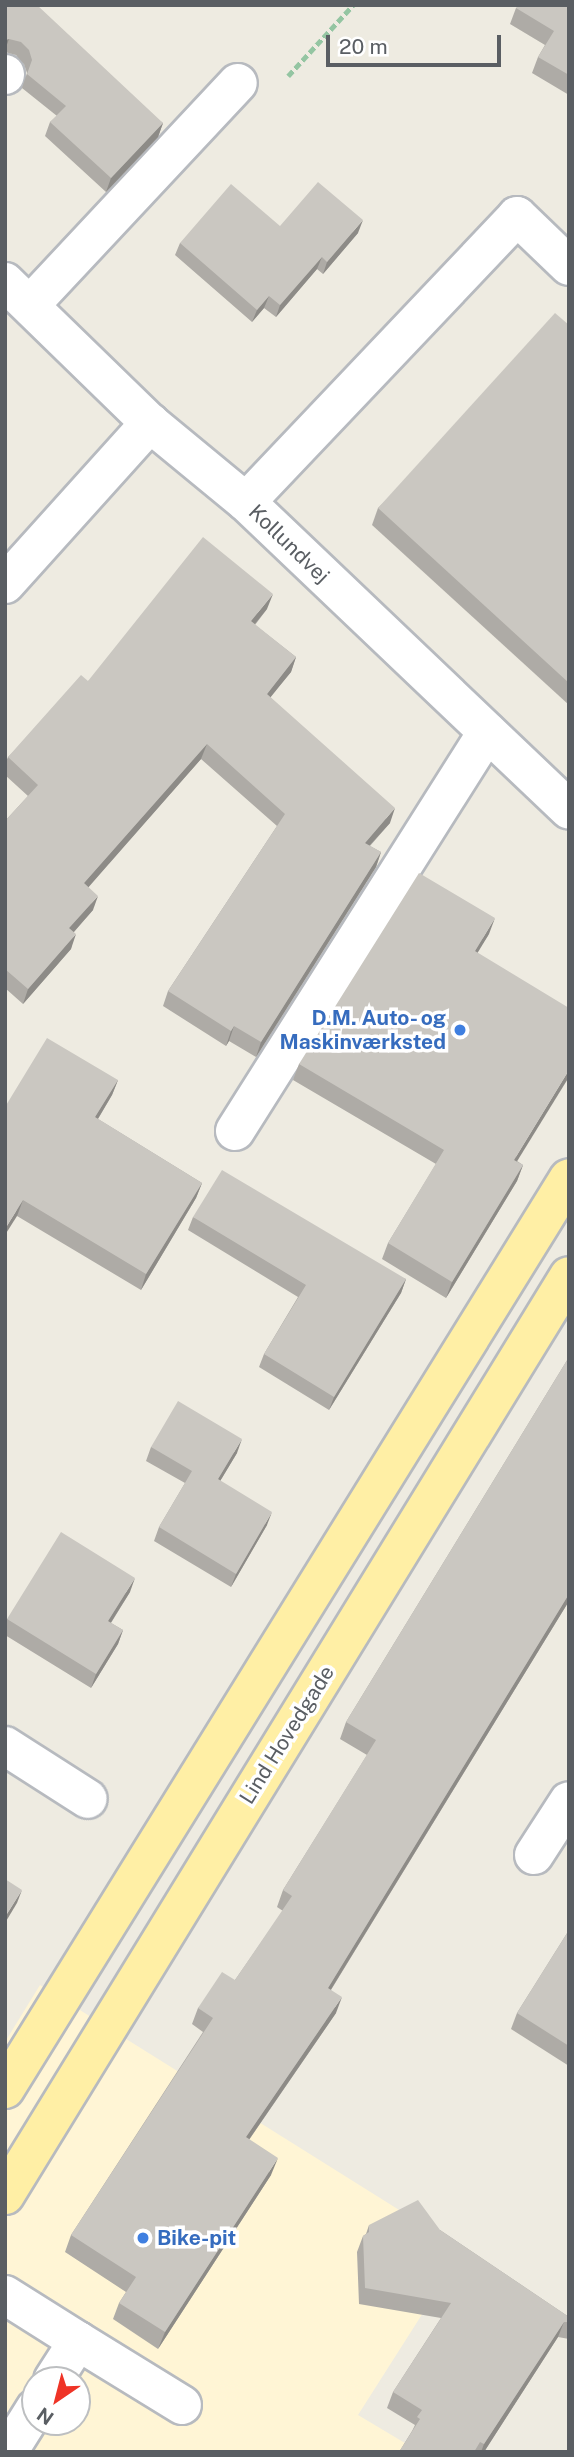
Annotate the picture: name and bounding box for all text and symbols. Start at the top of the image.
scale bar [329,21,504,65]
text: 20 m [339,34,388,59]
street label: Kollundvej [243,499,335,589]
place label: D.M. Auto- og Maskinværksted [280,1005,446,1055]
marker: D.M. Auto- og Maskinværksted [452,1022,468,1038]
street label: Lind Hovedgade [234,1661,340,1809]
place label: Bike-pit [157,2225,236,2251]
marker: Bike-pit [135,2230,151,2246]
north arrow [21,2366,91,2436]
text: N [33,2403,58,2430]

